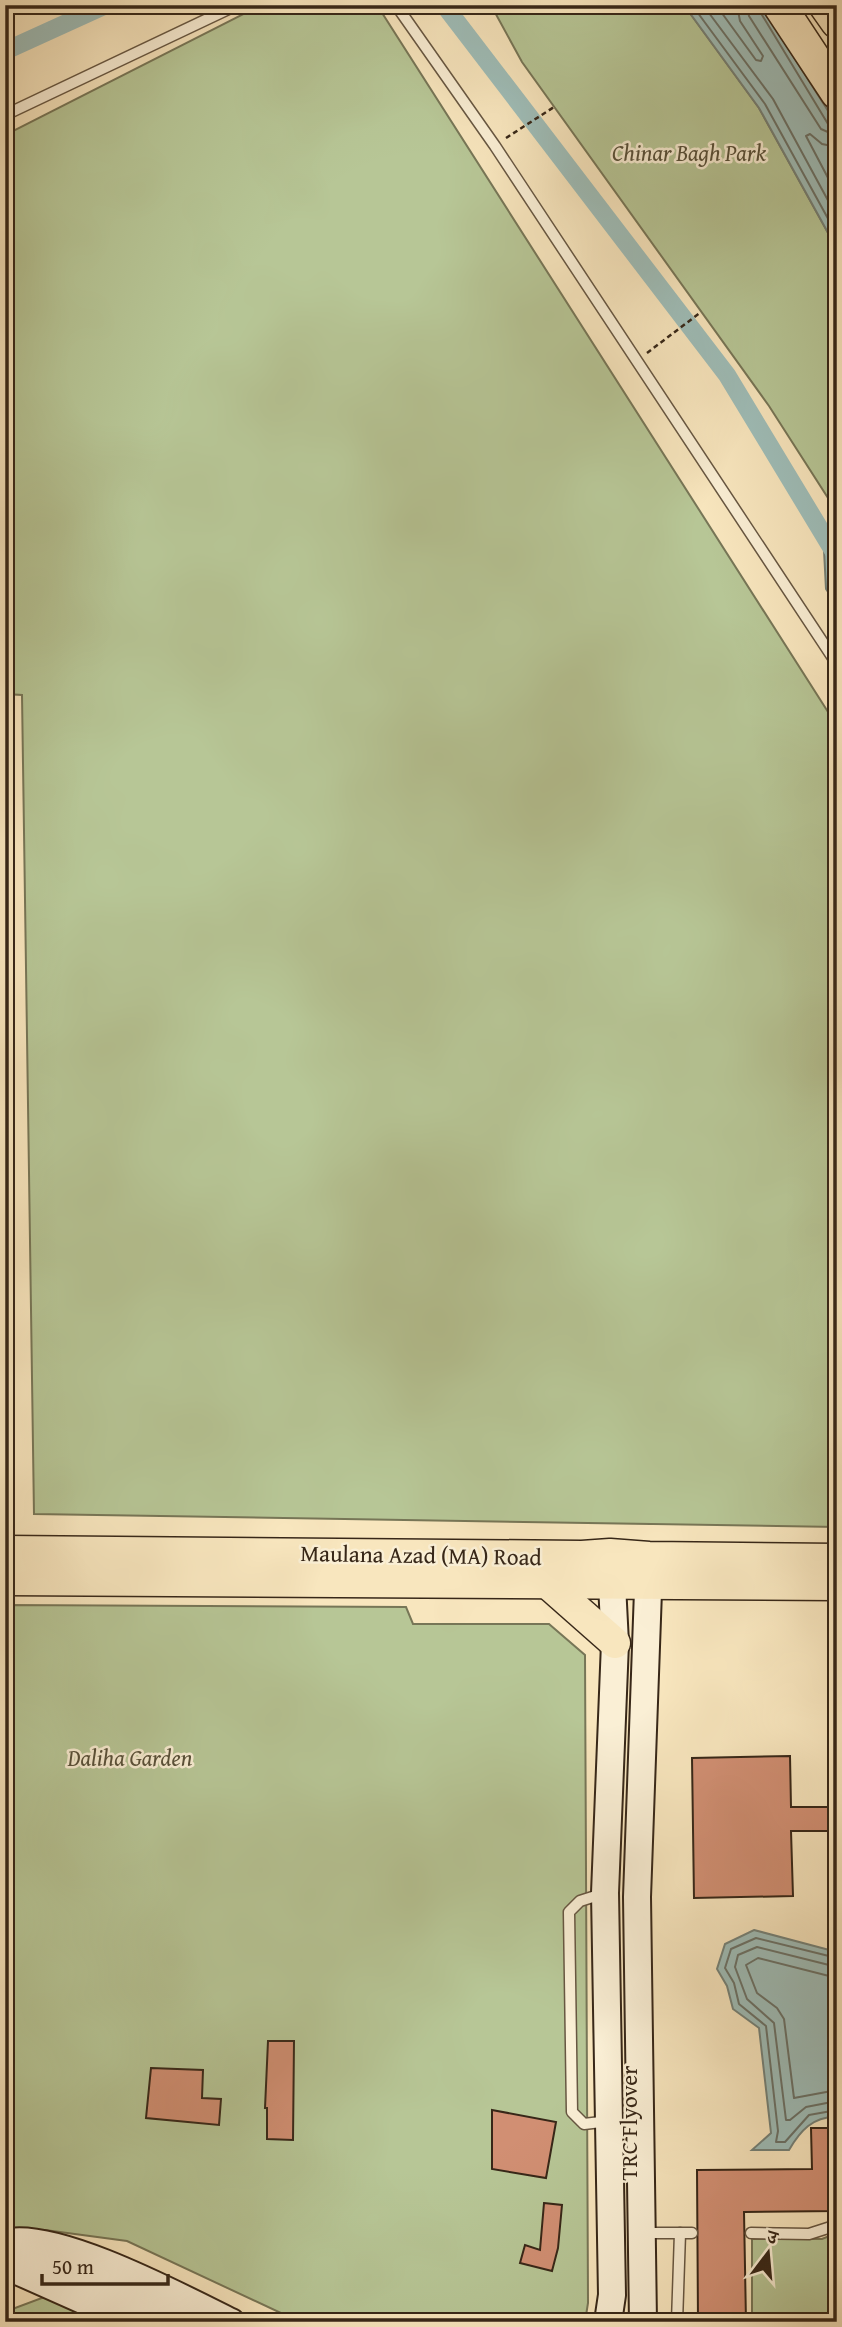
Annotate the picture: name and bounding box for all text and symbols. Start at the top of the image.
park label: Chinar Bagh Park [612,136,766,169]
street label: Maulana Azad (MA) Road [300,1536,543,1573]
park label: Daliha Garden [67,1741,193,1774]
street label: TRC Flyover [612,2065,645,2180]
north arrow [734,2218,804,2288]
text: उ [762,2221,782,2252]
scale bar [42,2243,168,2287]
text: 50 m [52,2251,94,2282]

